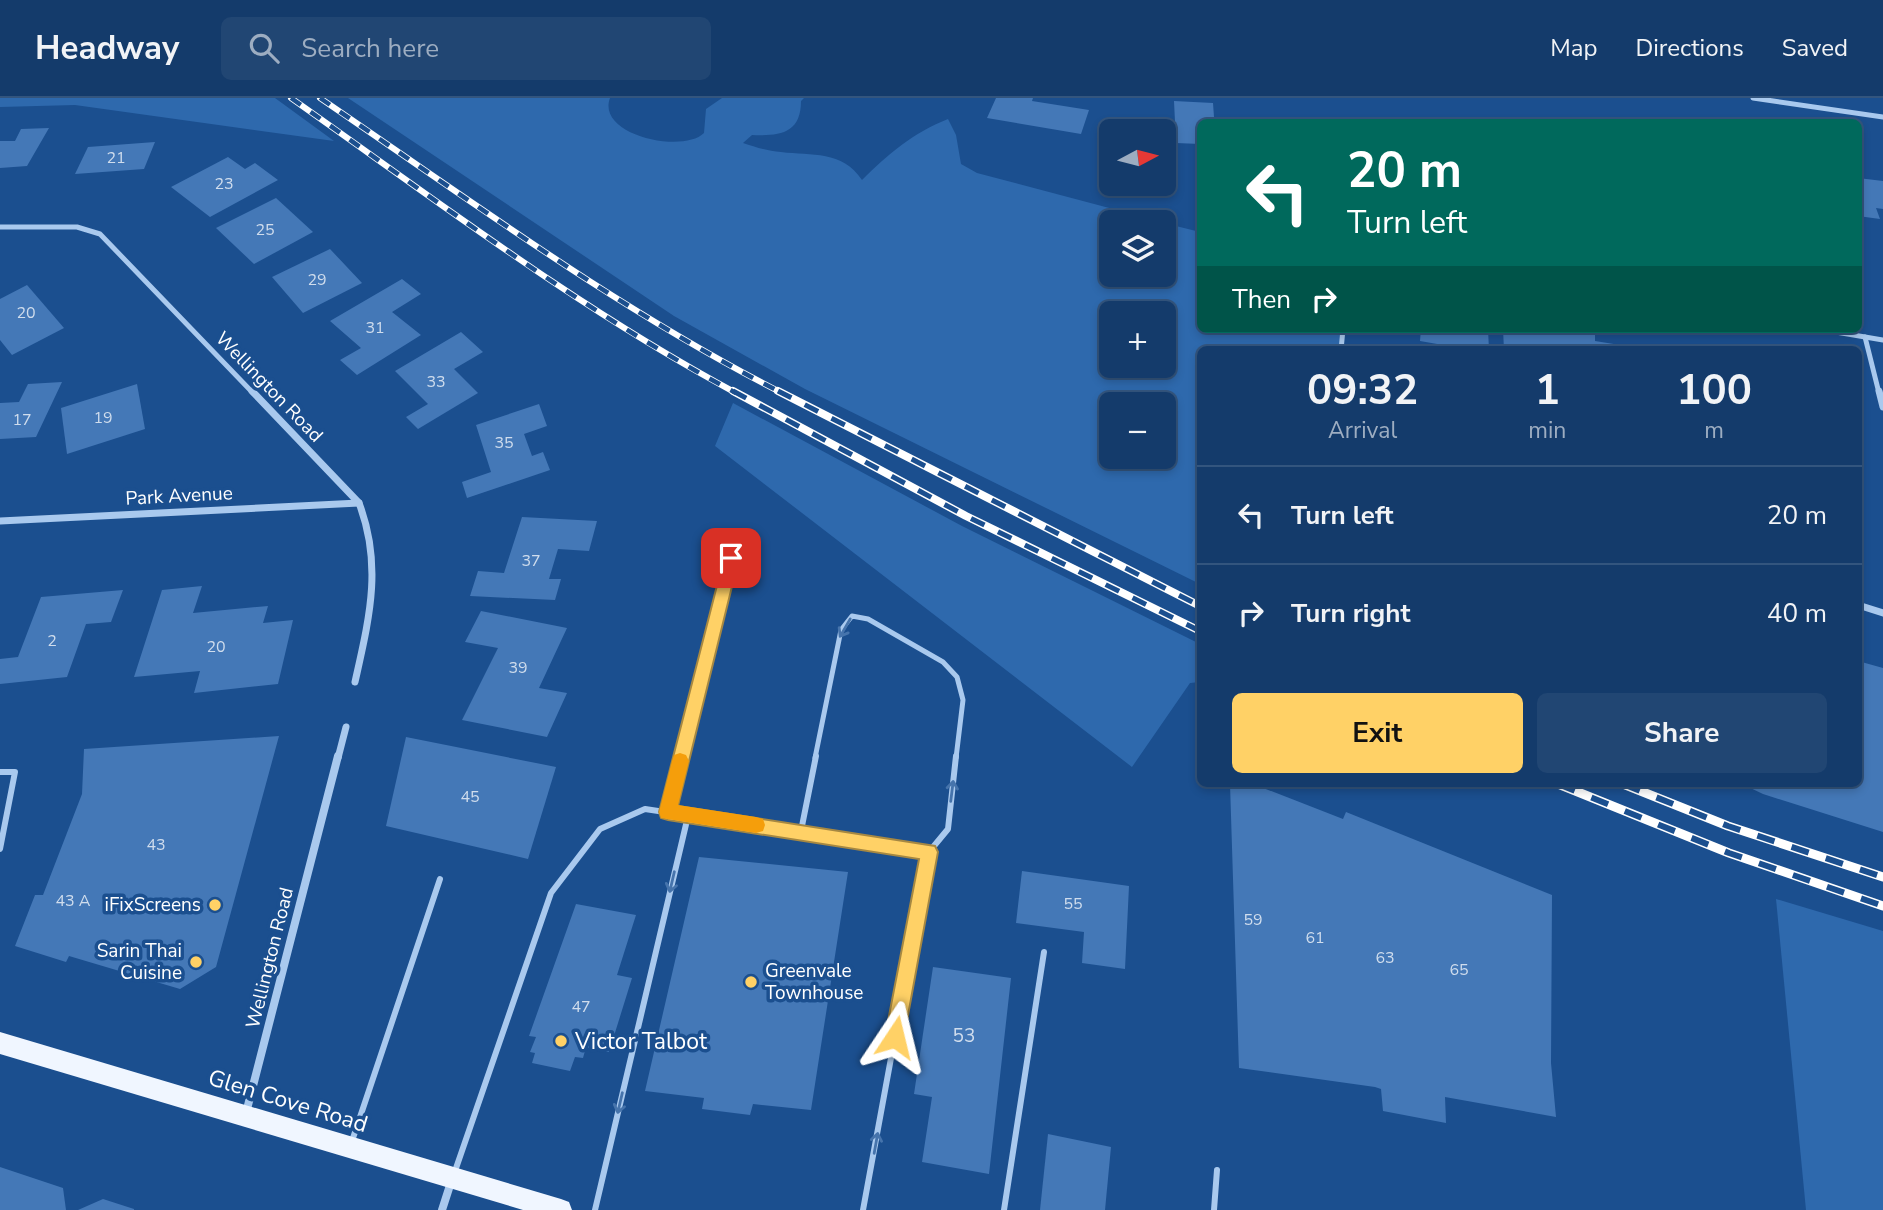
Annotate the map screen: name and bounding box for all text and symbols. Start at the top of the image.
search box [221,17,711,80]
text: Headway [35,26,179,71]
icon: search [245,29,283,67]
text: Search here [301,31,439,66]
text: Map [1550,32,1597,64]
text: Directions [1635,32,1744,64]
text: Saved [1782,32,1848,64]
north arrow [1099,119,1176,196]
map controls [1099,119,1176,469]
text: 20 m [1347,137,1462,204]
house number: 21 [106,147,126,169]
icon: left [1232,147,1323,238]
house number: 23 [214,173,234,195]
text: Turn left [1347,201,1467,244]
button: layers [1099,210,1176,287]
house number: 25 [255,219,275,241]
house number: 29 [307,269,327,291]
icon: right [1305,280,1343,318]
text: Then [1232,282,1291,317]
button: + [1099,301,1176,378]
house number: 20 [16,302,36,324]
house number: 31 [365,317,385,339]
street label: Wellington Road [209,326,329,448]
text: 09:32 [1307,362,1418,419]
text: 1 [1535,362,1560,419]
text: 100 [1676,362,1752,419]
house number: 33 [426,371,446,393]
button: − [1099,392,1176,469]
house number: 19 [93,407,113,429]
house number: 17 [12,409,32,431]
text: Arrival [1328,415,1397,446]
text: min [1528,415,1566,446]
text: m [1704,415,1724,446]
house number: 35 [494,432,514,454]
street label: Park Avenue [125,480,233,512]
icon: left [1232,496,1270,534]
text: Turn left [1291,498,1394,533]
text: 20 m [1767,498,1827,533]
pin [701,528,761,588]
icon: arrive [712,539,750,577]
house number: 37 [521,550,541,572]
icon: right [1232,594,1270,632]
text: Turn right [1291,596,1410,631]
text: 40 m [1767,596,1827,631]
one-way arrow [838,618,852,638]
house number: 2 [47,630,57,652]
house number: 20 [206,636,226,658]
house number: 39 [508,657,528,679]
button: Exit [1232,693,1523,773]
button: Share [1537,693,1827,773]
one-way arrow [946,780,959,802]
house number: 45 [460,786,480,808]
house number: 43 [146,834,166,856]
one-way arrow [665,870,679,893]
street label: Wellington Road [240,885,300,1031]
house number: 43 A [56,890,91,912]
place label: iFixScreens [104,892,201,918]
house number: 55 [1063,893,1083,915]
marker: iFixScreens [207,897,223,913]
house number: 59 [1243,909,1263,931]
house number: 61 [1305,927,1325,949]
place label: Sarin Thai Cuisine [97,938,182,986]
house number: 63 [1375,947,1395,969]
marker: Sarin Thai Cuisine [188,954,204,970]
place label: Greenvale Townhouse [765,958,863,1006]
house number: 65 [1449,959,1469,981]
marker: Greenvale Townhouse [743,974,759,990]
house number: 47 [571,996,591,1018]
position arrow [858,1000,932,1074]
house number: 53 [953,1023,975,1049]
place label: Victor Talbot [574,1026,708,1057]
marker: Victor Talbot [553,1033,569,1049]
street label: Glen Cove Road [204,1062,372,1140]
one-way arrow [613,1091,626,1114]
one-way arrow [869,1132,883,1155]

